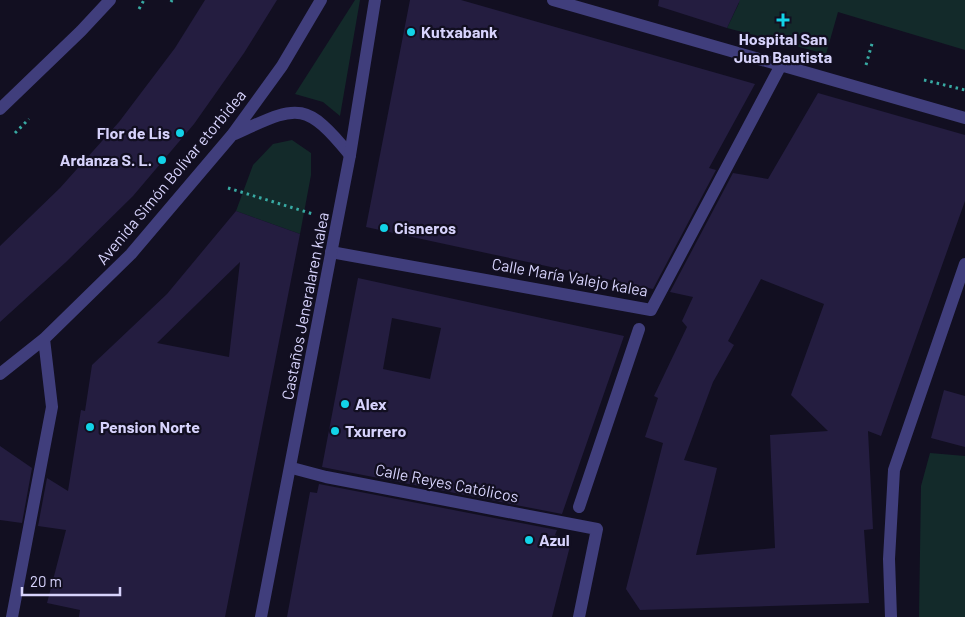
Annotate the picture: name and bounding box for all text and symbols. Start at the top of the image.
marker: Hospital San Juan Bautista [776,13,790,27]
place label: Kutxabank [421,22,498,41]
marker: Kutxabank [405,26,417,38]
place label: Hospital San Juan Bautista [734,29,832,66]
street label: Avenida Simón Bolívar etorbidea [92,86,249,268]
place label: Flor de Lis [97,123,170,142]
marker: Flor de Lis [174,127,186,139]
place label: Ardanza S. L. [60,150,152,169]
marker: Ardanza S. L. [156,154,168,166]
street label: Castaños Jeneralaren kalea [277,210,332,401]
place label: Cisneros [394,218,456,237]
marker: Cisneros [378,222,390,234]
street label: Calle María Valejo kalea [490,253,650,300]
place label: Alex [355,394,387,413]
marker: Alex [339,398,351,410]
place label: Pension Norte [100,417,200,436]
marker: Pension Norte [84,421,96,433]
place label: Txurrero [345,421,407,440]
marker: Txurrero [329,425,341,437]
street label: Calle Reyes Católicos [374,459,520,506]
place label: Azul [539,530,570,549]
marker: Azul [523,534,535,546]
scale bar [22,564,120,596]
text: 20 m [30,572,62,590]

